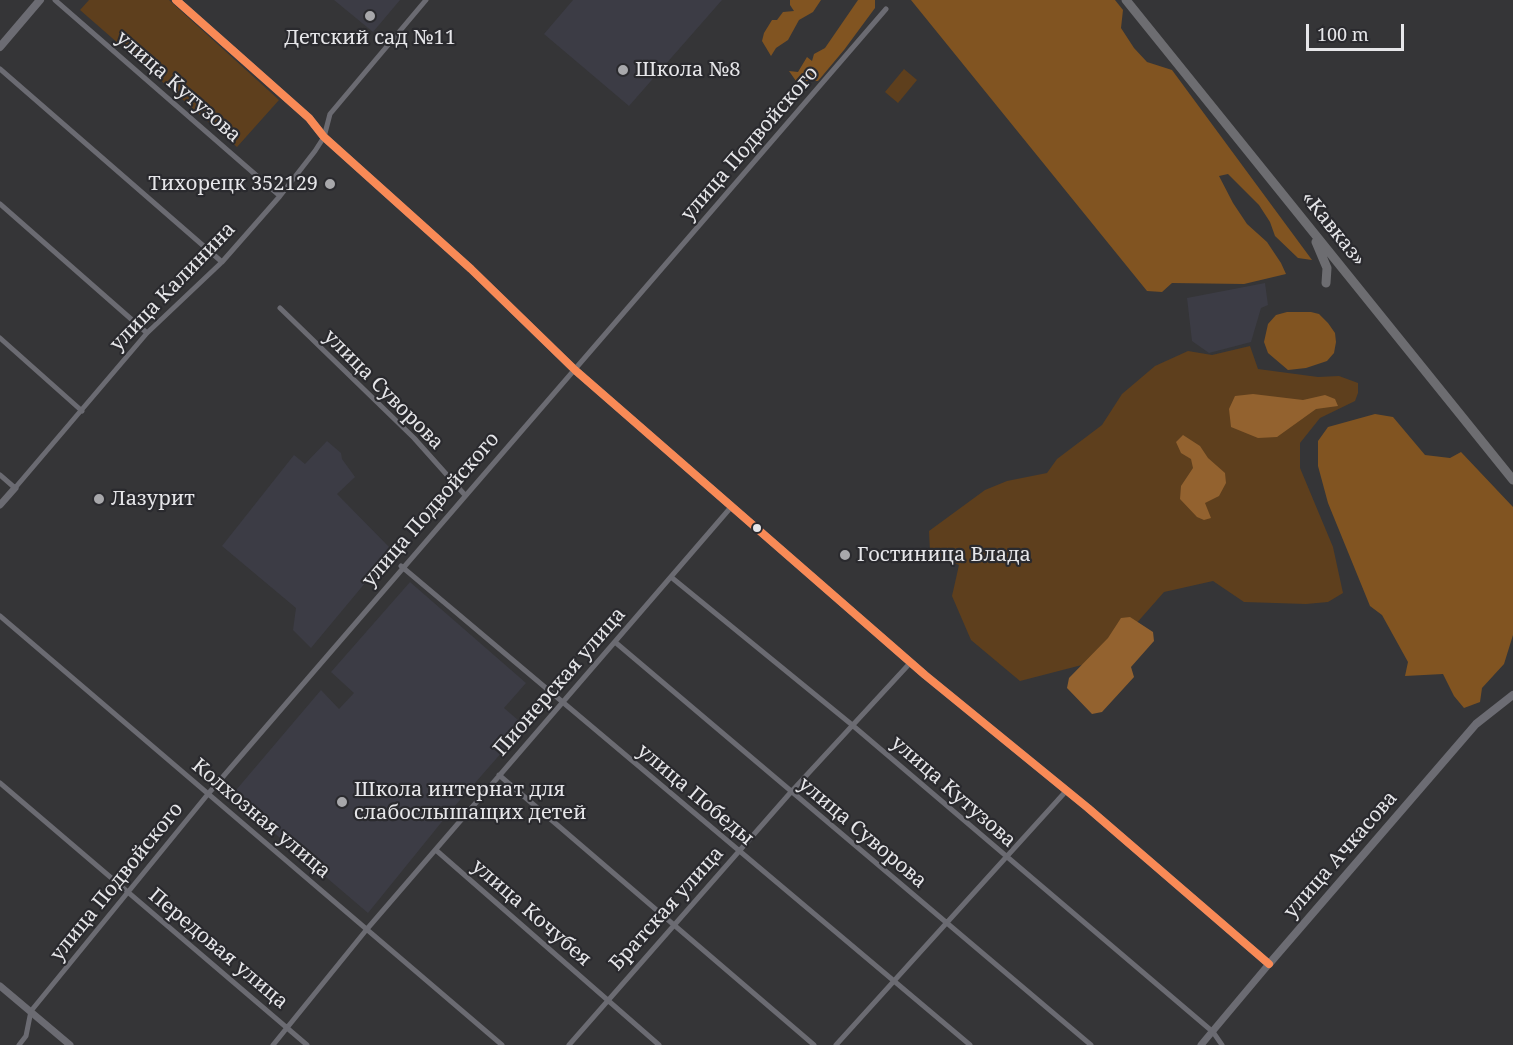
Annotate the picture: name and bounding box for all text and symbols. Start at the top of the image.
marker: Детский сад №11 [363,9,377,23]
scale bar [1309,12,1406,50]
text: 100 m [1317,22,1369,46]
street label: улица Кутузова [111,26,245,148]
place label: Детский сад №11 [284,26,456,50]
place label: Школа №8 [635,58,740,82]
street label: улица Подвойского [676,62,824,226]
marker: Школа №8 [616,63,630,77]
place label: Тихорецк 352129 [148,172,318,196]
marker: Тихорецк 352129 [323,177,337,191]
street label: «Кавказ» [1295,187,1371,271]
street label: улица Калинина [105,218,241,356]
street label: улица Суворова [318,325,448,455]
street label: улица Подвойского [357,428,505,592]
place label: Лазурит [111,487,195,511]
marker: Лазурит [92,492,106,506]
unlabelled marker [751,522,763,534]
place label: Гостиница Влада [857,543,1031,567]
marker: Гостиница Влада [838,548,852,562]
street label: Пионерская улица [489,603,631,761]
street label: улица Кутузова [886,731,1020,853]
street label: улица Победы [632,739,758,851]
street label: Колхозная улица [187,754,335,884]
street label: улица Суворова [793,772,931,894]
place label: Школа интернат для слабослышащих детей [354,778,586,825]
street label: улица Ачкасова [1279,786,1403,924]
marker: Школа интернат для слабослышащих детей [335,795,349,809]
street label: улица Подвойского [46,798,188,966]
street label: Братская улица [605,842,729,976]
street label: улица Кочубея [466,855,596,971]
street label: Передовая улица [143,884,293,1014]

